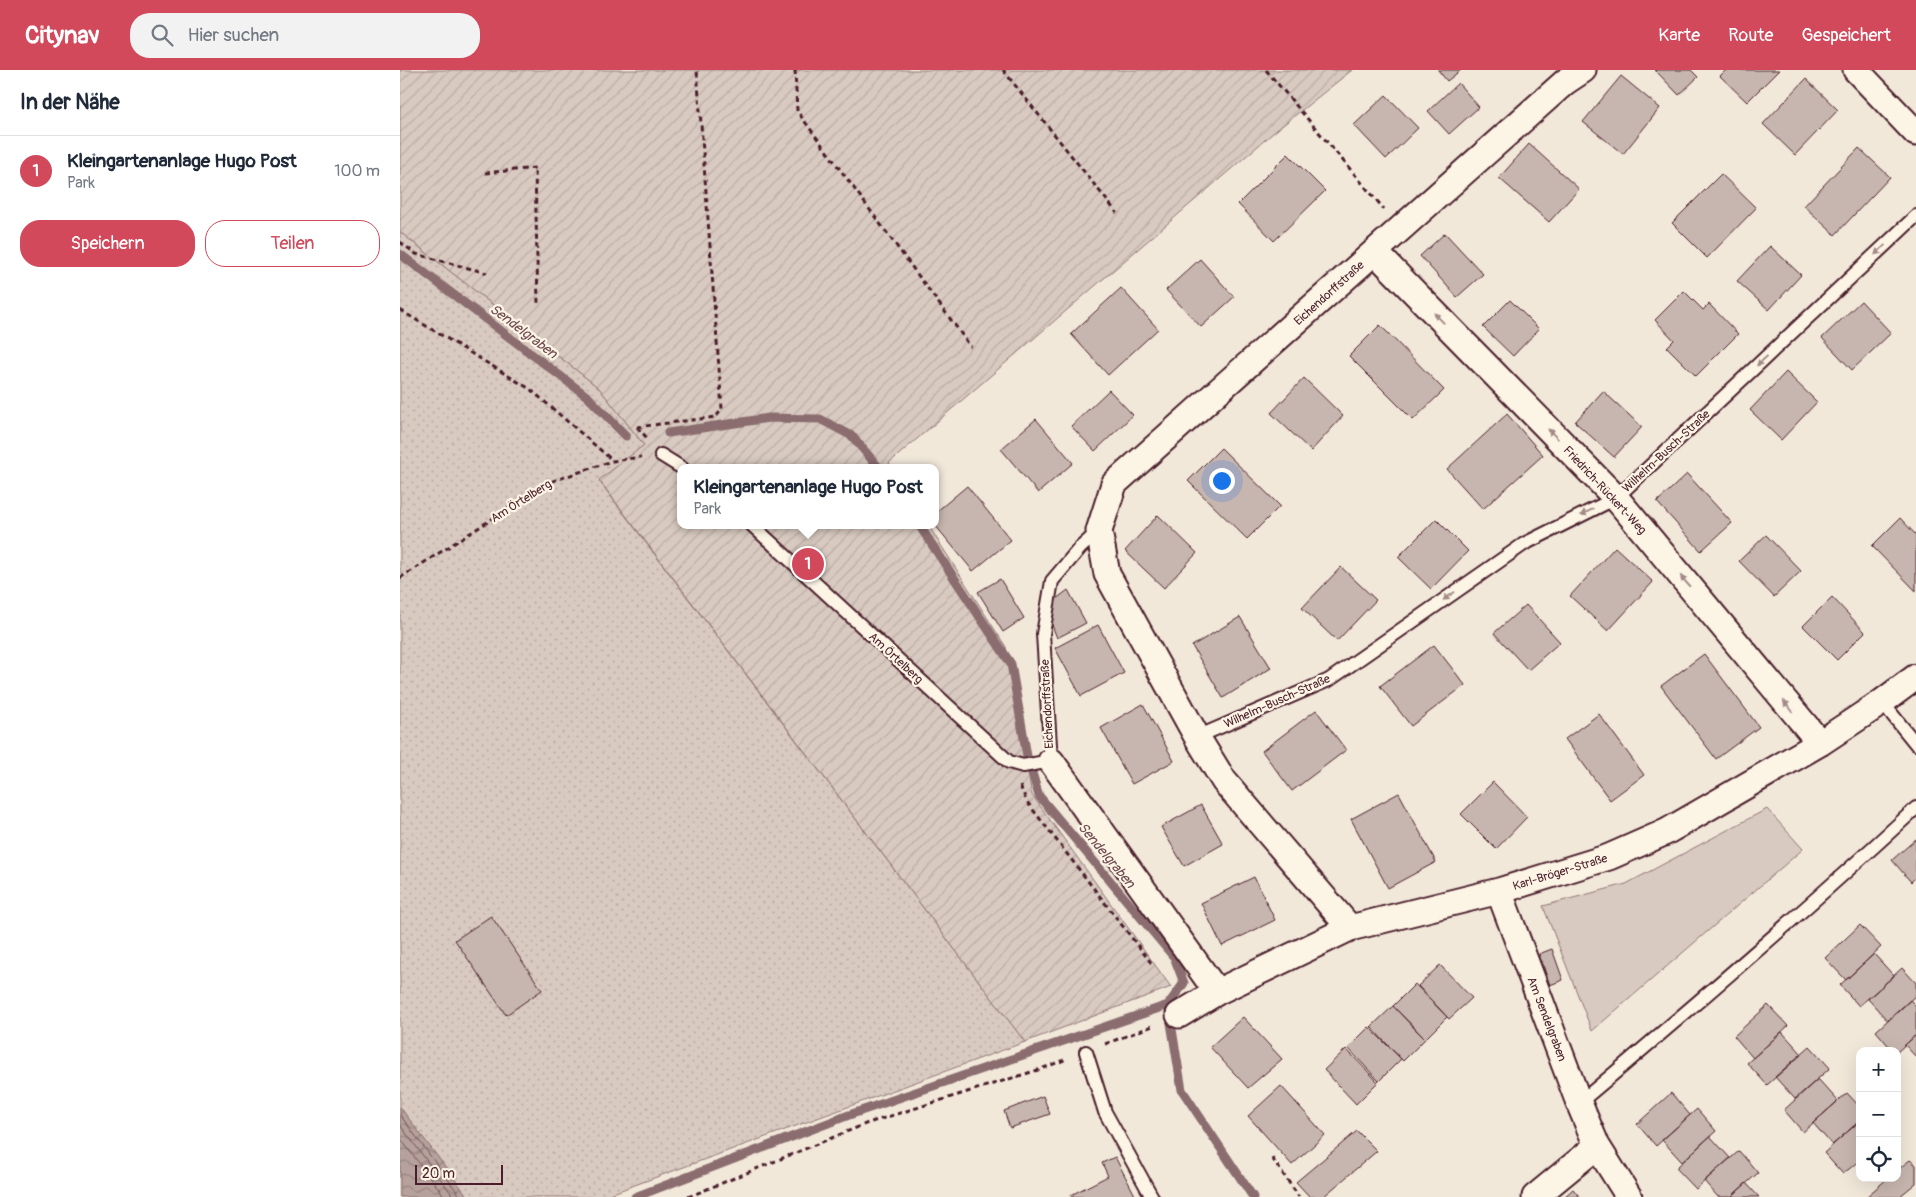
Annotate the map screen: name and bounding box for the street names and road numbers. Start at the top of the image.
street label: Eichendorffstraße [1291,258,1368,329]
street label: Wilhelm-Busch-Straße [1619,407,1713,496]
street label: Friedrich-Rückert-Weg [1560,443,1649,538]
street label: Am Örtelberg [488,476,554,526]
street label: Am Örtelberg [865,629,927,687]
street label: Eichendorffstraße [1038,659,1057,749]
street label: Wilhelm-Busch-Straße [1222,671,1333,732]
street label: Karl-Bröger-Straße [1511,851,1609,894]
street label: Am Sendelgraben [1524,975,1570,1064]

